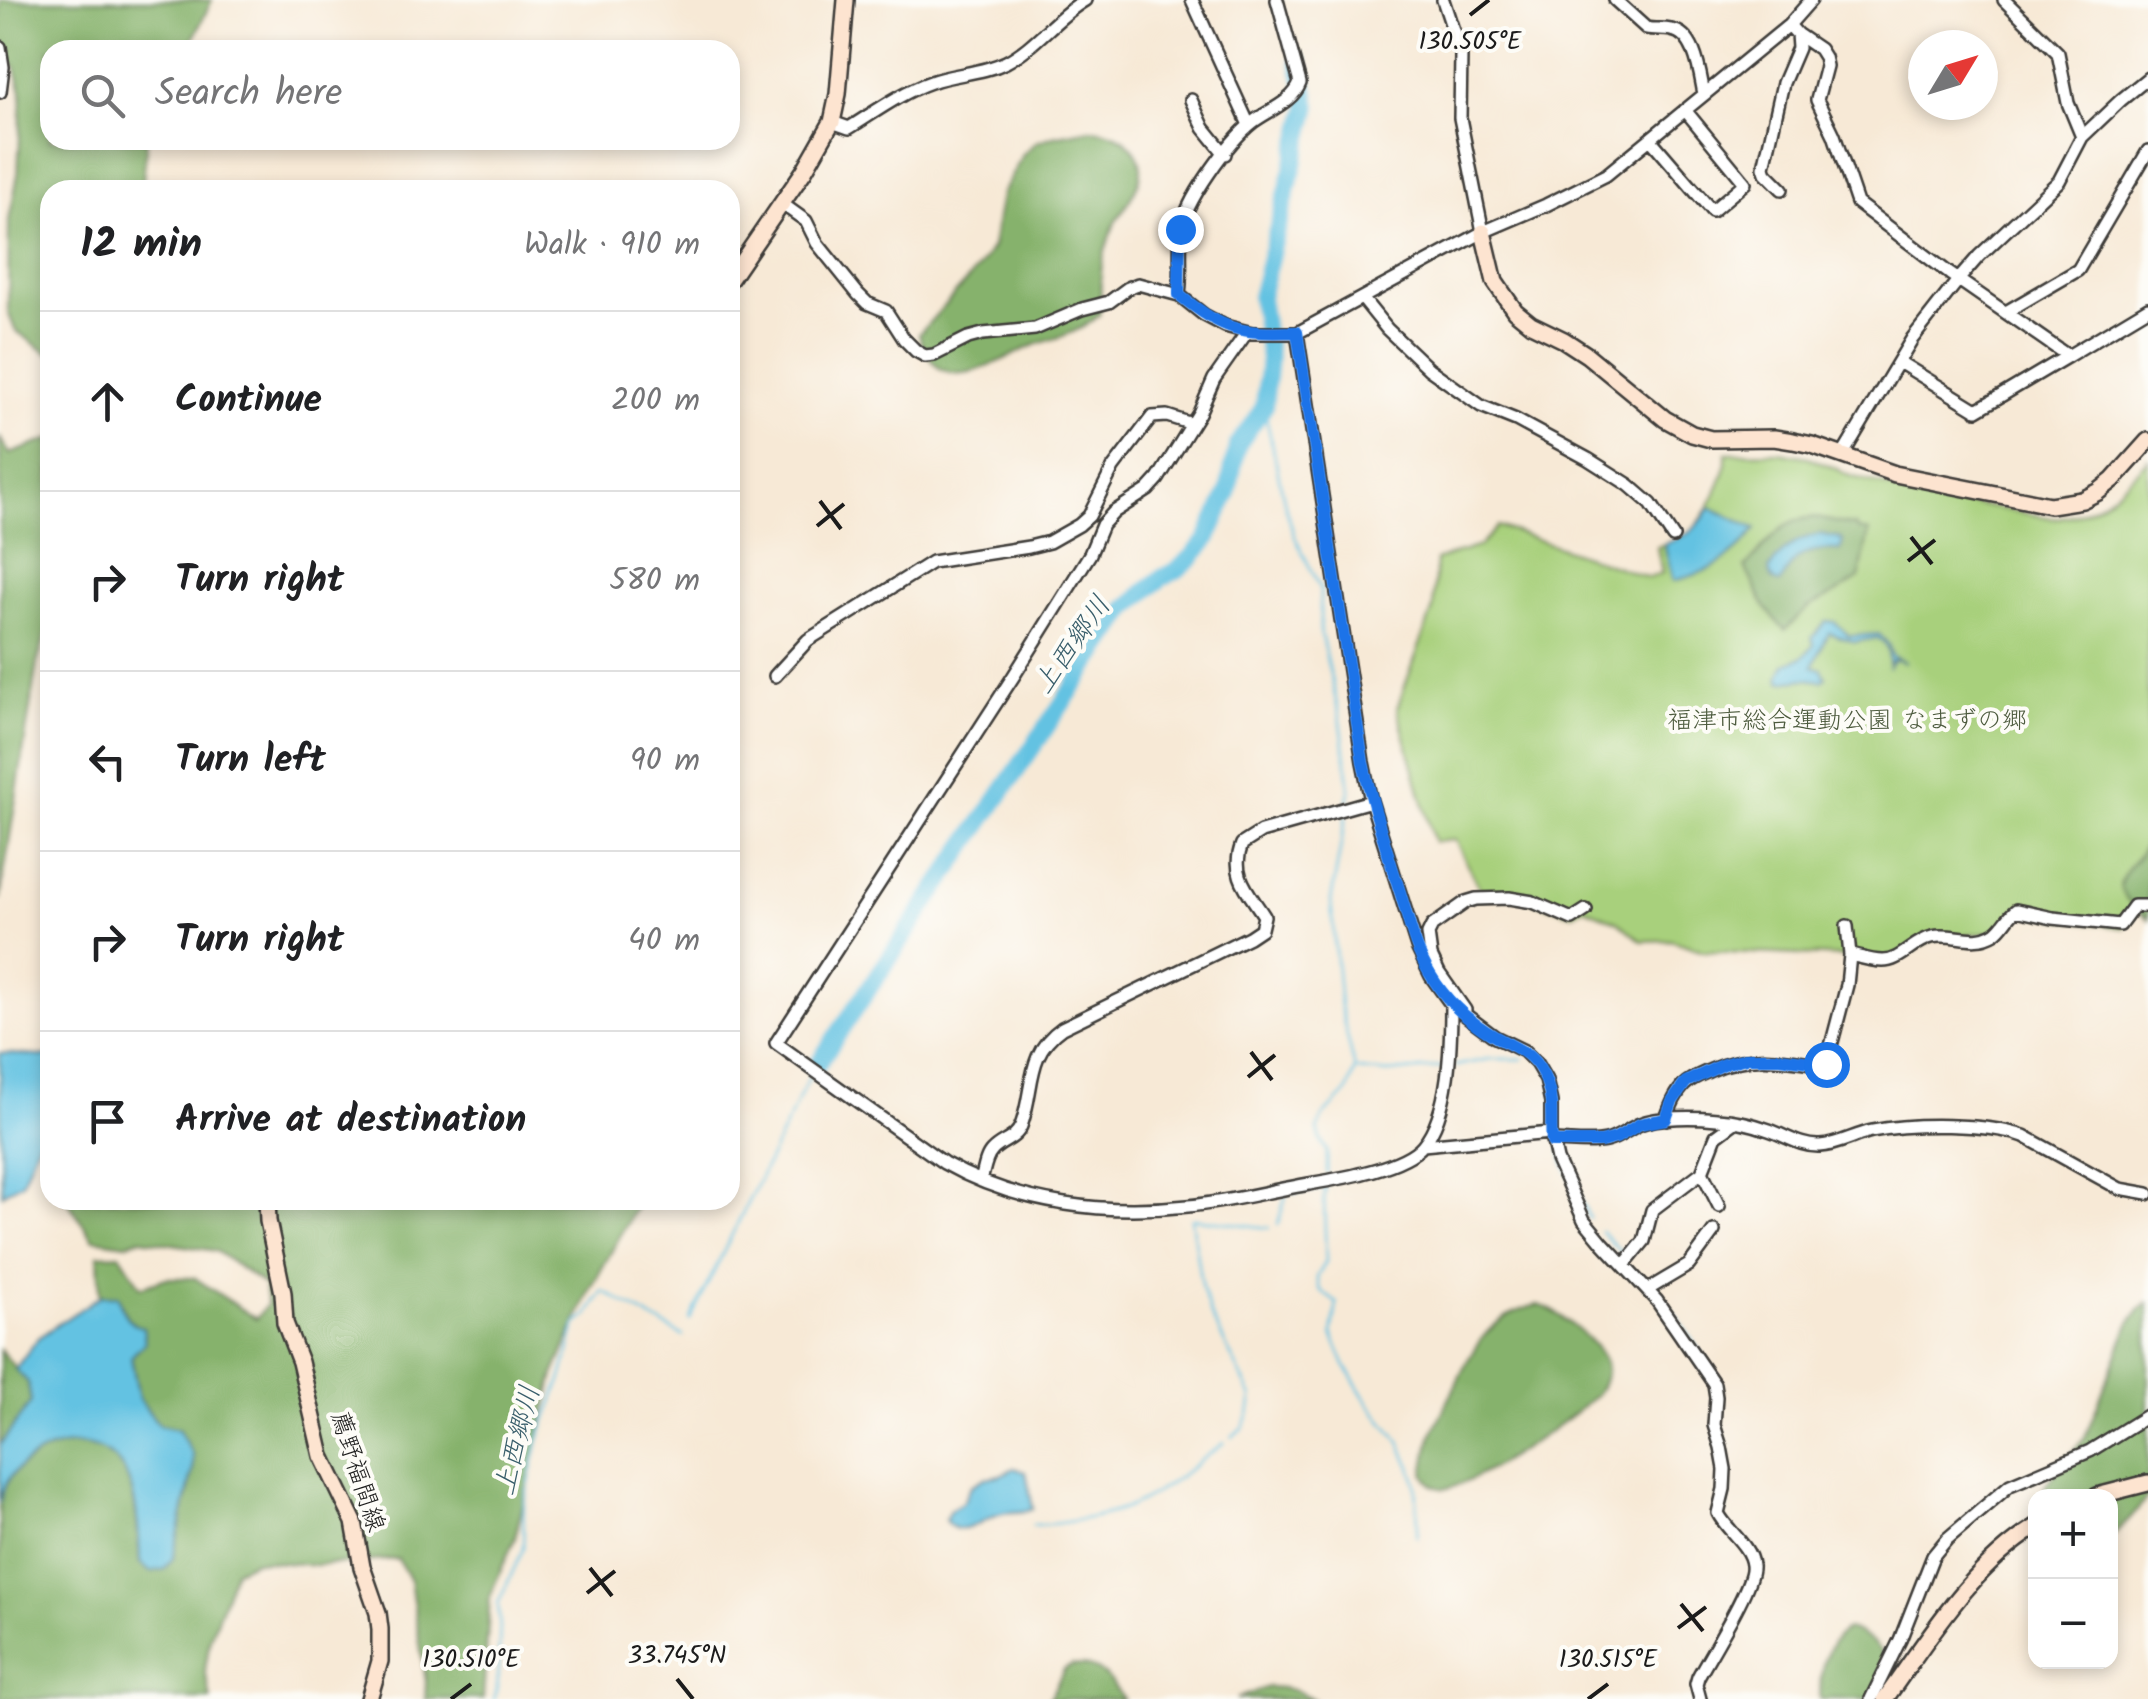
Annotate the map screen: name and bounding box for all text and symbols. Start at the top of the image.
text: 130.505°E [1418,22,1523,62]
north arrow [1908,30,1998,120]
search box [40,40,740,150]
text: Search here [155,65,342,125]
icon: search [75,68,130,123]
route end [1158,207,1204,253]
text: 12 min [80,212,202,279]
text: Walk · 910 m [524,220,700,271]
text: Continue [175,371,322,431]
icon: ahead [80,374,135,429]
text: 200 m [611,376,700,427]
text: Turn right [175,551,344,611]
icon: right [80,554,135,609]
text: 580 m [609,556,700,607]
water label: 上西郷川 [1022,587,1124,704]
park label: 福津市総合運動公園 なまずの郷 [1667,701,2027,741]
text: Turn left [175,731,326,791]
icon: left [80,734,135,789]
text: 90 m [630,736,700,787]
text: Turn right [175,911,344,971]
icon: right [80,914,135,969]
text: 40 m [628,916,700,967]
route start [1804,1042,1850,1088]
text: Arrive at destination [175,1091,526,1151]
icon: arrive [80,1094,135,1149]
water label: 上西郷川 [483,1381,554,1500]
street label: 薦野福間線 [319,1406,395,1537]
map controls [2028,1489,2118,1669]
button: + [2028,1489,2118,1579]
button: − [2028,1579,2118,1669]
text: 33.745°N [628,1636,726,1676]
text: 130.510°E [422,1640,521,1680]
text: 130.515°E [1559,1640,1659,1680]

